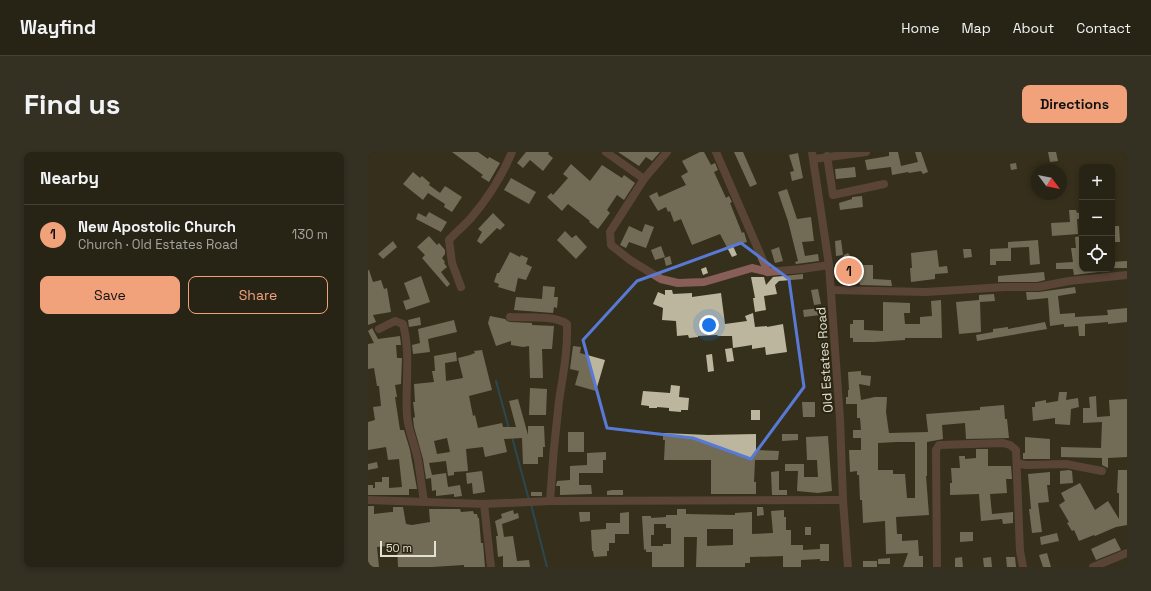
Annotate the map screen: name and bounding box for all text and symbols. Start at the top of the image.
text: Wayfind [20,15,96,40]
text: Home [901,19,939,37]
text: Map [961,19,991,37]
text: About [1013,19,1054,37]
text: Contact [1076,19,1131,37]
button: Directions [1022,85,1127,123]
text: Find us [24,86,121,122]
north arrow [1031,164,1067,200]
map controls [1079,164,1115,272]
button: + [1079,164,1115,200]
text: Nearby [40,167,99,189]
button: − [1079,200,1115,236]
text: New Apostolic Church [78,217,236,236]
text: 1 [50,226,56,243]
text: 130 m [292,226,328,243]
text: Church · Old Estates Road [78,236,238,253]
button: locate [1079,236,1115,272]
pin: 1 [836,256,862,286]
button: Save [40,276,180,314]
button: Share [188,276,328,314]
street label: Old Estates Road [812,306,837,414]
your location [699,315,719,335]
scale bar [380,539,436,558]
text: 50 m [386,541,412,555]

